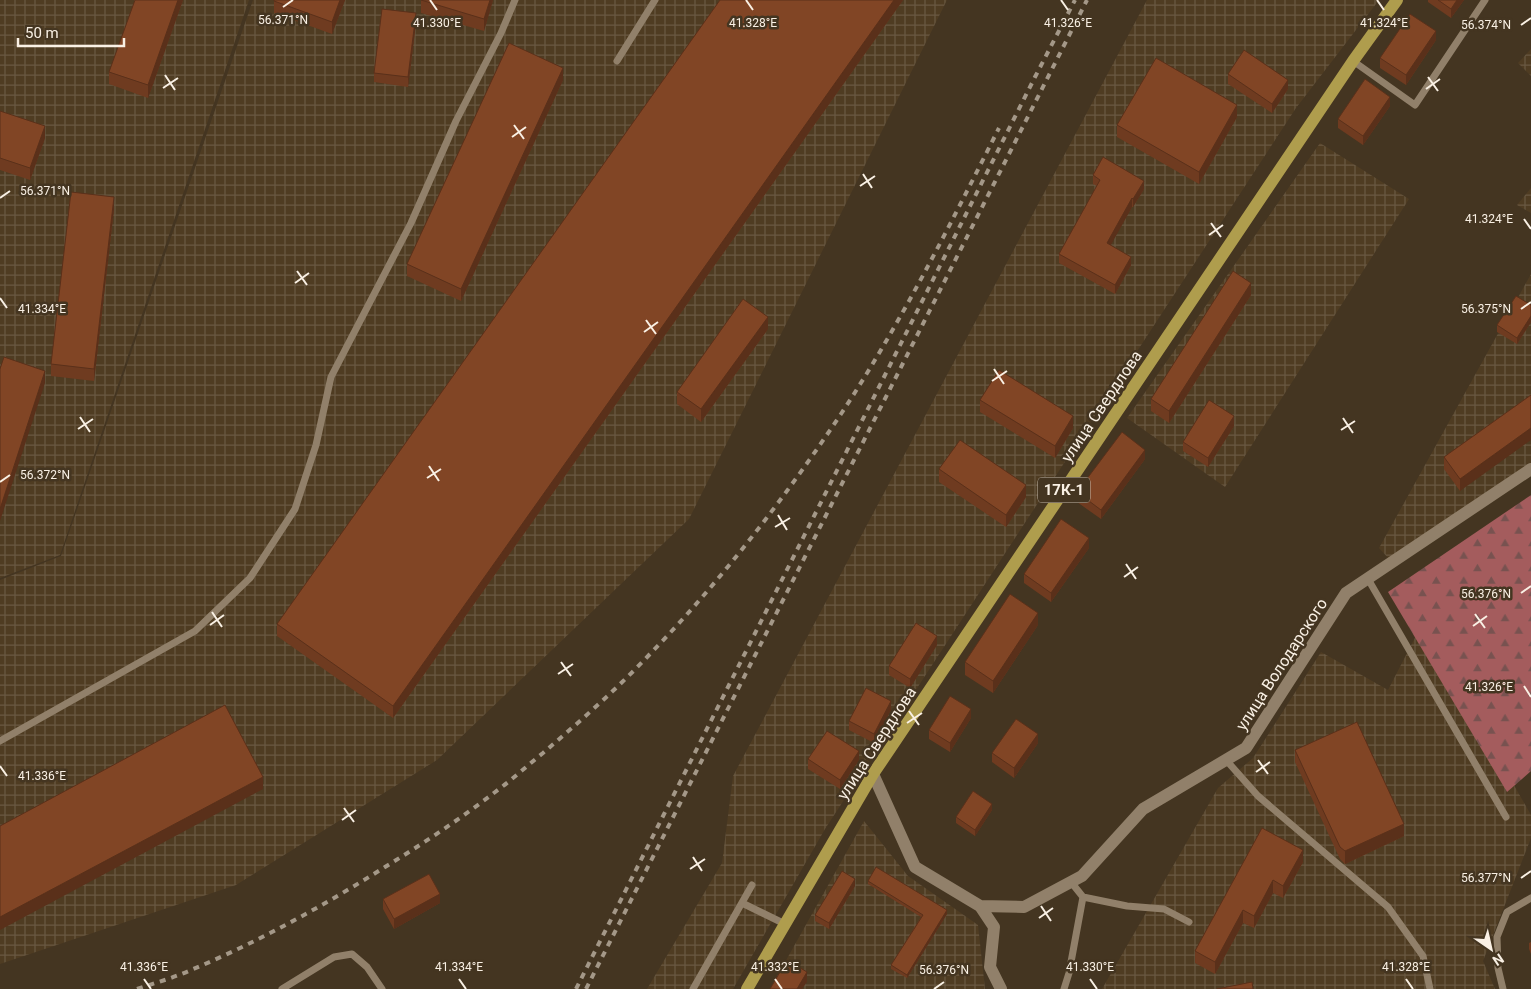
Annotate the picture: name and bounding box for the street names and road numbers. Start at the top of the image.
street label: улица Свердлова [1057,347,1146,466]
road number: 17К-1 [1038,478,1090,502]
street label: улица Володарского [1232,595,1331,734]
street label: улица Свердлова [833,683,920,803]

